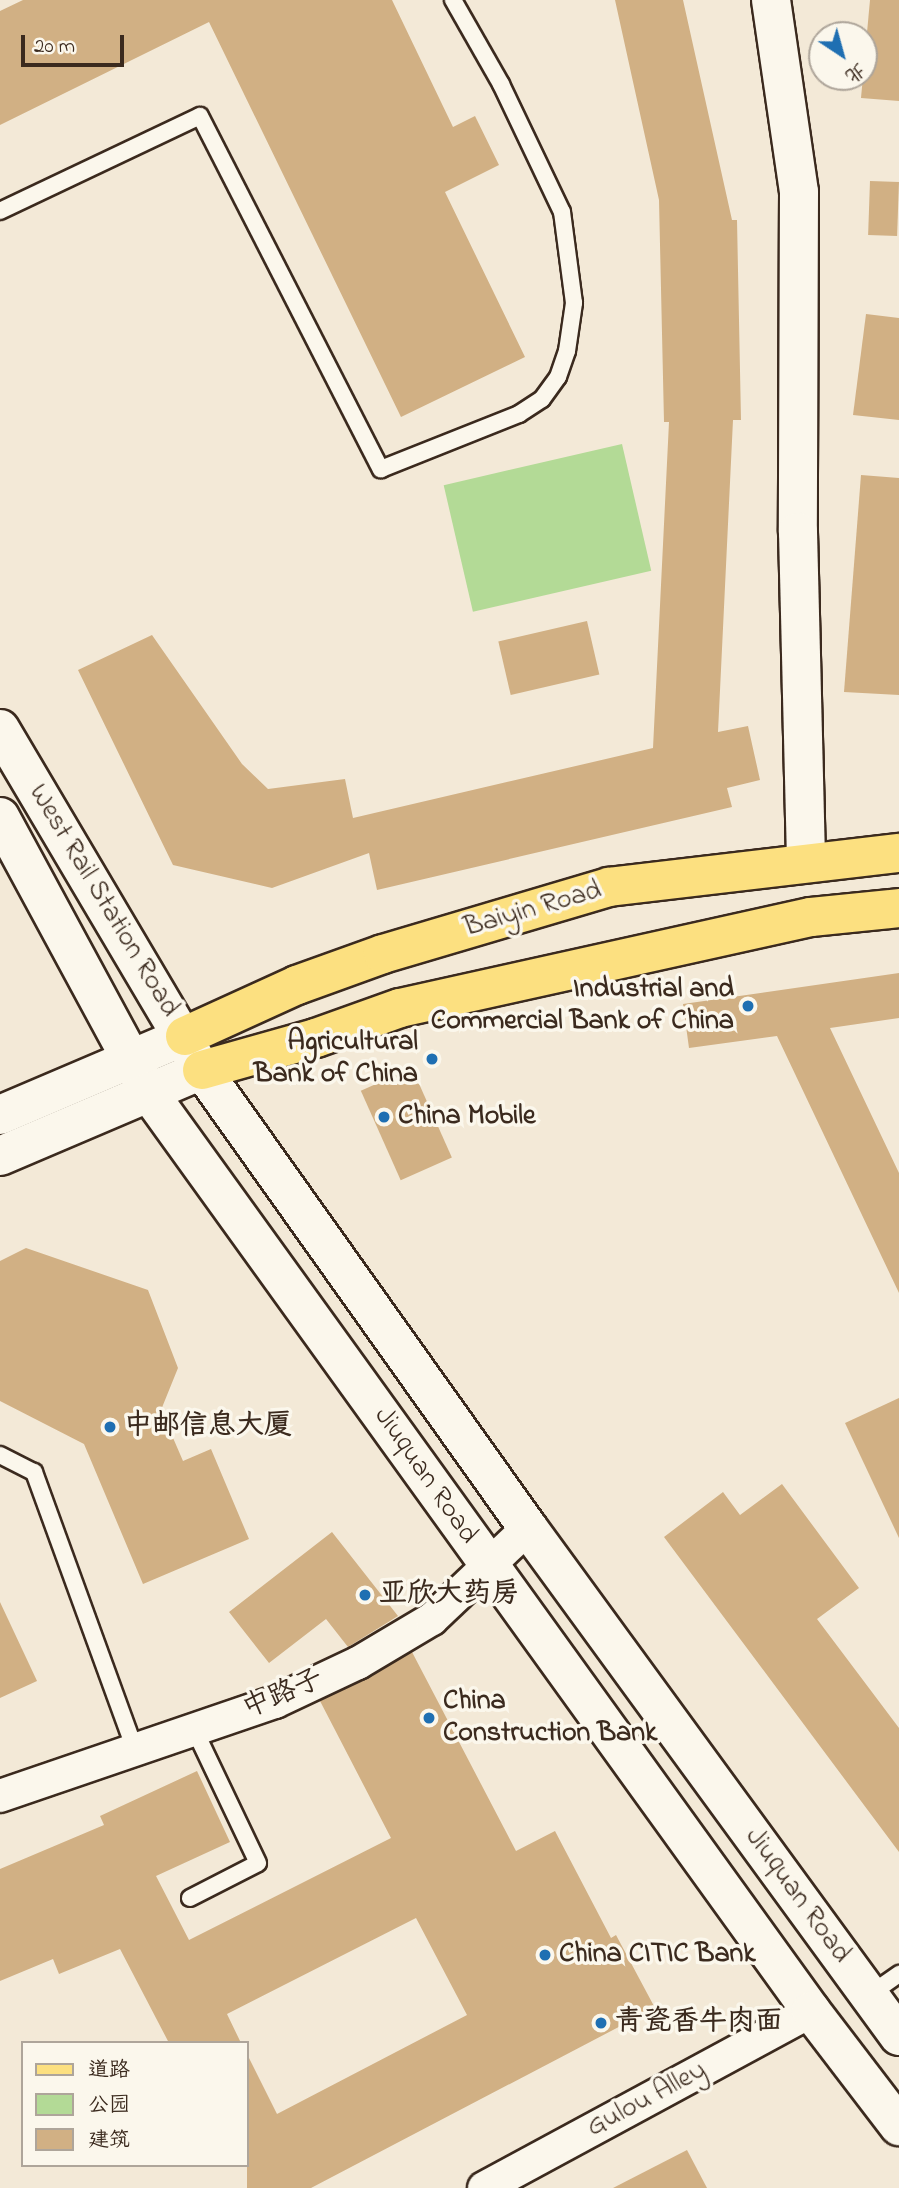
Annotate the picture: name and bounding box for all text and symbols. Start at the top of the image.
scale bar [24,21,128,65]
north arrow [808,21,878,91]
text: 20 m [34,32,75,62]
text: 北 [839,55,870,88]
street label: West Rail Station Road [20,779,186,1023]
street label: Baiyin Road [460,874,606,946]
place label: Industrial and Commercial Bank of China [431,973,734,1039]
marker: Industrial and Commercial Bank of China [740,998,756,1014]
place label: Agricultural Bank of China [254,1026,418,1092]
marker: Agricultural Bank of China [424,1051,440,1067]
place label: China Mobile [398,1100,535,1134]
marker: China Mobile [376,1109,392,1125]
street label: Jiuquan Road [366,1401,484,1551]
place label: 中邮信息大厦 [124,1410,292,1444]
marker: 中邮信息大厦 [102,1419,118,1435]
place label: 亚欣大药房 [379,1578,519,1612]
marker: 亚欣大药房 [357,1587,373,1603]
street label: 中路子 [238,1663,328,1727]
place label: China Construction Bank [443,1685,657,1751]
marker: China Construction Bank [421,1710,437,1726]
street label: Jiuquan Road [737,1822,857,1970]
place label: China CITIC Bank [559,1938,756,1972]
marker: China CITIC Bank [537,1947,553,1963]
place label: 青瓷香牛肉面 [615,2006,783,2040]
marker: 青瓷香牛肉面 [593,2015,609,2031]
legend [21,2041,248,2167]
street label: Gulou Alley [582,2055,712,2145]
text: 道路 [88,2056,130,2086]
text: 公园 [88,2091,130,2121]
text: 建筑 [88,2126,130,2156]

